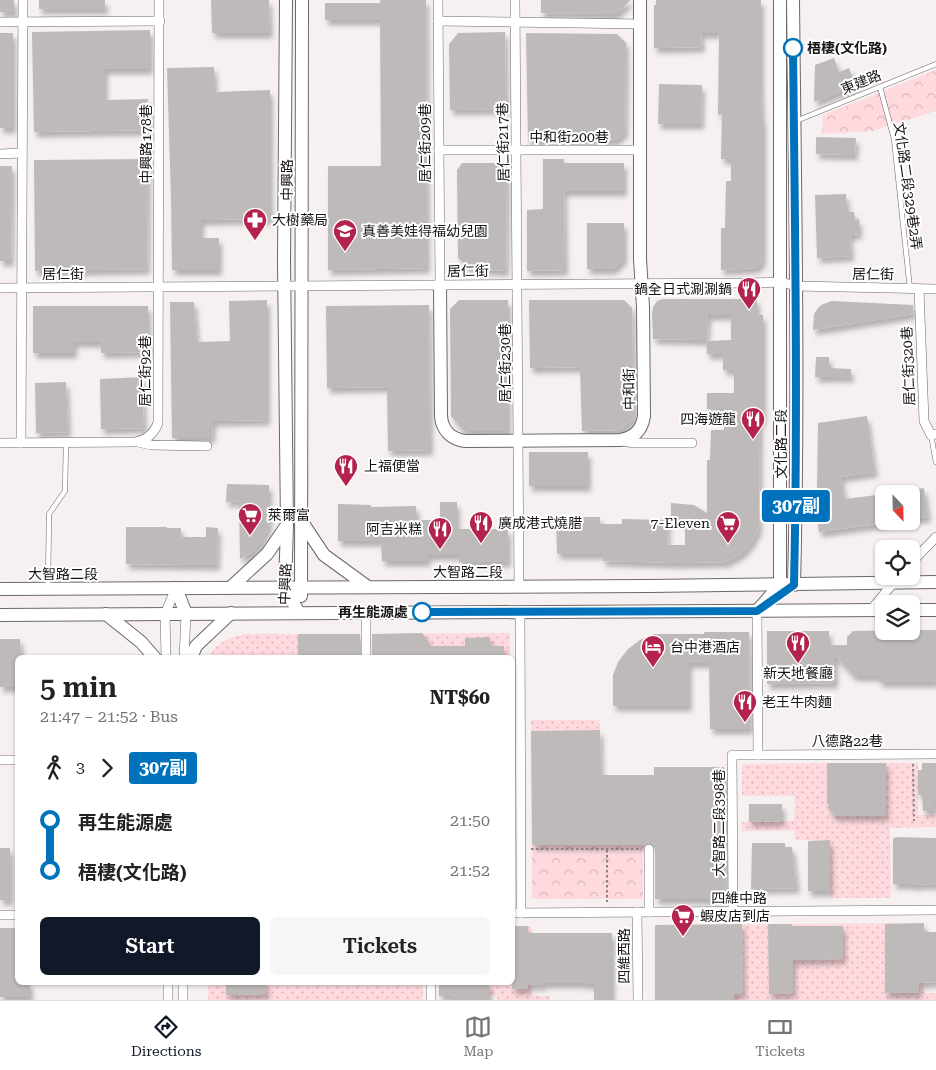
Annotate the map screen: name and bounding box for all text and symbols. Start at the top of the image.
marker: 梧棲(文化路) [783,38,803,58]
place label: 梧棲(文化路) [807,40,887,56]
street label: 東建路 [839,67,883,97]
street label: 居仁街217巷 [494,102,512,182]
street label: 居仁街209巷 [417,103,433,183]
street label: 中興路178巷 [138,104,154,184]
street label: 文化路二段329巷2弄 [891,121,925,251]
street label: 中和街200巷 [529,129,609,145]
street label: 中興路 [279,159,295,201]
pharmacy icon: 大樹藥局 [242,207,268,241]
place label: 大樹藥局 [272,212,328,228]
school or university icon: 真善美娃得福幼兒園 [332,218,358,252]
place label: 真善美娃得福幼兒園 [362,223,488,239]
street label: 居仁街 [447,263,489,279]
street label: 居仁街 [42,266,84,282]
street label: 居仁街 [852,266,894,282]
restaurant icon: 鍋全日式涮涮鍋 [736,276,762,310]
place label: 鍋全日式涮涮鍋 [634,281,732,297]
street label: 居仁街230巷 [497,323,513,403]
street label: 居仁街320巷 [899,326,917,406]
street label: 居仁街92巷 [137,335,153,407]
street label: 中和街 [621,368,637,410]
restaurant icon: 四海遊龍 [740,406,766,440]
street label: 文化路二段 [773,409,789,479]
place label: 四海遊龍 [680,411,736,427]
restaurant icon: 上福便當 [333,453,359,487]
place label: 上福便當 [364,458,420,474]
north arrow [875,485,920,530]
map controls [875,485,920,640]
line badge: 307副 [761,490,831,522]
text: 307副 [772,495,820,516]
supermarket icon: 萊爾富 [237,502,263,536]
place label: 萊爾富 [268,507,310,523]
restaurant icon: 廣成港式燒腊 [468,510,494,544]
supermarket icon: 7-Eleven [715,510,741,544]
place label: 廣成港式燒腊 [498,515,582,531]
place label: 7-Eleven [651,515,710,531]
restaurant icon: 阿吉米糕 [427,516,453,550]
place label: 阿吉米糕 [366,521,422,537]
button: locate [875,540,920,585]
street label: 中興路 [276,563,294,605]
street label: 大智路二段 [433,564,503,580]
street label: 大智路二段 [28,566,98,582]
button: layers [875,595,920,640]
marker: 再生能源處 [412,602,432,622]
place label: 再生能源處 [338,604,408,620]
restaurant icon: 新天地餐廳 [785,630,811,664]
hotel icon: 台中港酒店 [640,634,666,668]
place label: 台中港酒店 [670,639,740,655]
place label: 新天地餐廳 [763,665,833,681]
text: 5 min [40,671,117,704]
text: NT$60 [430,686,490,709]
restaurant icon: 老王牛肉麵 [732,689,758,723]
place label: 老王牛肉麵 [762,694,832,710]
text: 21:47 – 21:52 · Bus [40,707,178,726]
street label: 八德路22巷 [811,733,883,749]
icon: walk [40,754,68,782]
icon: forward [93,754,121,782]
text: 307副 [139,757,187,778]
text: 3 [76,758,85,777]
street label: 大智路二段398巷 [711,769,727,877]
text: 再生能源處 [78,811,173,834]
text: 21:50 [450,811,490,830]
text: 梧棲(文化路) [78,861,187,884]
text: 21:52 [450,861,490,880]
street label: 四維中路 [711,890,767,906]
supermarket icon: 蝦皮店到店 [670,903,696,937]
place label: 蝦皮店到店 [700,908,770,924]
button: Start [40,917,260,975]
button: Tickets [270,917,490,975]
street label: 四維西路 [616,928,632,984]
tab: Directions [131,1013,201,1059]
tab: Map [463,1013,493,1059]
tab: Tickets [755,1013,805,1059]

